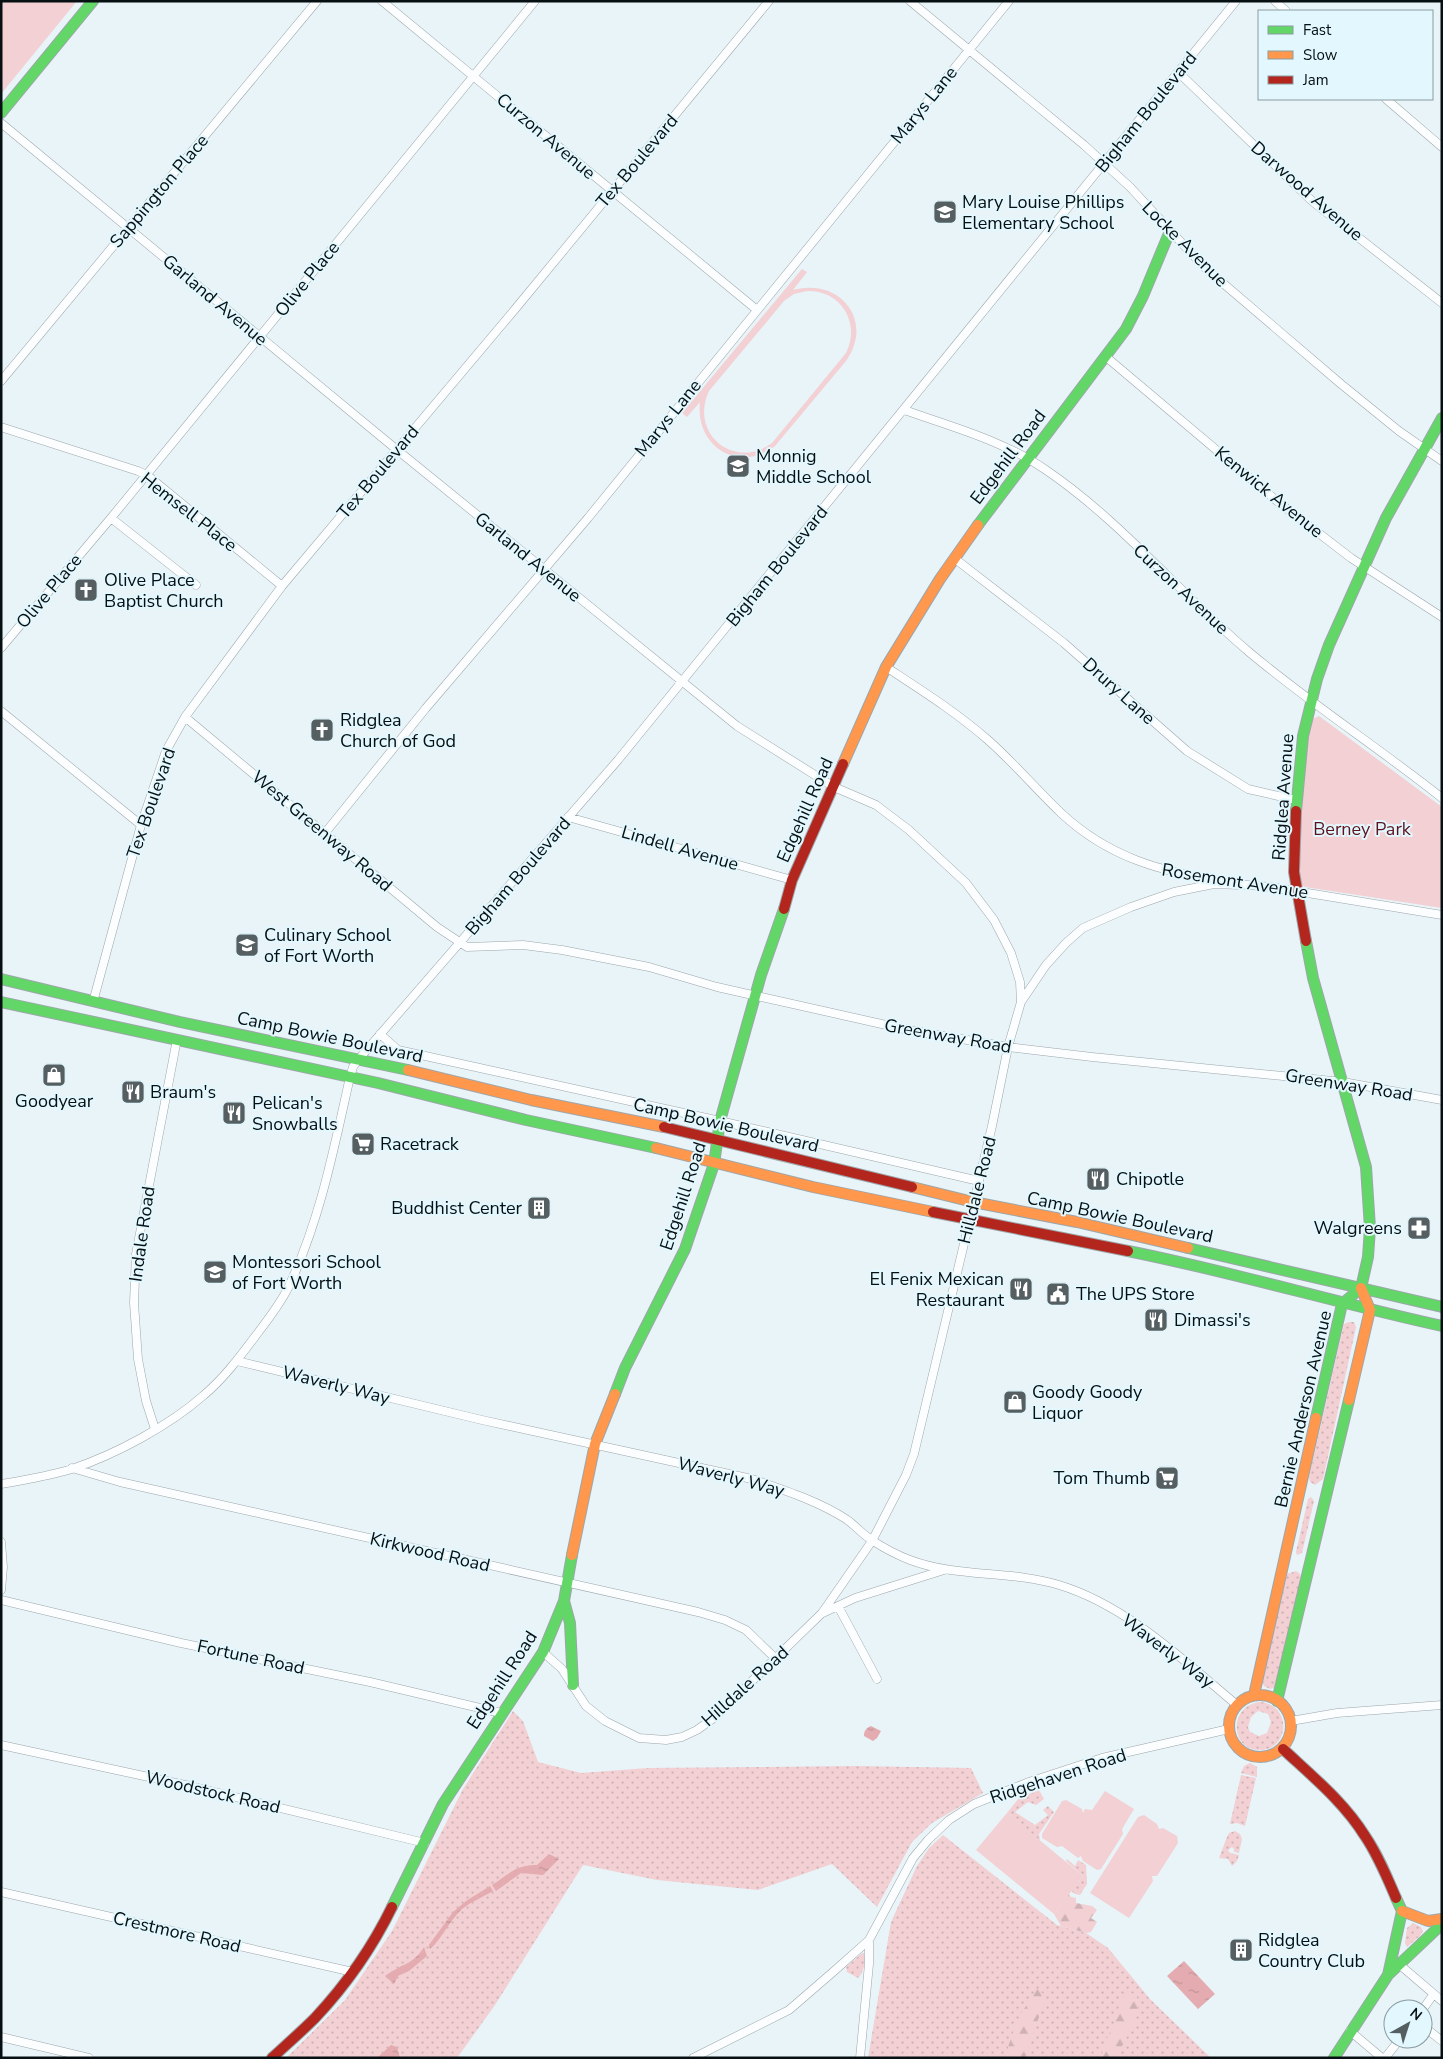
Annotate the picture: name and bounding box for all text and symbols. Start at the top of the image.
legend [1258,10,1433,100]
text: Fast [1303,20,1332,40]
text: Slow [1303,45,1338,65]
street label: Bigham Boulevard [1090,47,1202,177]
street label: Marys Lane [885,61,963,149]
text: Jam [1302,70,1329,90]
street label: Curzon Avenue [491,87,601,185]
street label: Tex Boulevard [591,109,683,213]
street label: Sappington Place [104,129,214,253]
street label: Darwood Avenue [1246,136,1368,246]
place label: Mary Louise Phillips Elementary School [962,190,1124,235]
street label: Locke Avenue [1137,196,1233,292]
school or university icon: Mary Louise Phillips Elementary School [932,199,958,225]
street label: Olive Place [269,236,345,322]
street label: Garland Avenue [157,249,273,351]
street label: Marys Lane [629,374,707,462]
street label: Edgehill Road [965,405,1051,509]
street label: Tex Boulevard [332,420,424,524]
street label: Kenwick Avenue [1210,441,1328,543]
place label: Monnig Middle School [756,444,872,489]
school or university icon: Monnig Middle School [725,453,751,479]
street label: Hemsell Place [136,467,242,557]
street label: Bigham Boulevard [721,501,833,631]
street label: Garland Avenue [470,507,586,607]
street label: Curzon Avenue [1128,538,1234,640]
street label: Olive Place [11,549,87,633]
place label: Olive Place Baptist Church [104,568,223,613]
church icon: Olive Place Baptist Church [73,577,99,603]
street label: Drury Lane [1078,652,1160,730]
place label: Ridglea Church of God [340,708,456,753]
church icon: Ridglea Church of God [309,717,335,743]
street label: Ridglea Avenue [1267,733,1299,861]
street label: Tex Boulevard [121,745,181,861]
street label: Edgehill Road [771,754,839,866]
street label: West Greenway Road [247,765,397,897]
street label: Bigham Boulevard [460,812,576,940]
park label: Berney Park [1313,817,1412,841]
street label: Lindell Avenue [619,820,741,876]
street label: Rosemont Avenue [1160,858,1310,904]
place label: Culinary School of Fort Worth [264,923,392,968]
school or university icon: Culinary School of Fort Worth [234,932,260,958]
street label: Camp Bowie Boulevard [235,1006,425,1068]
street label: Greenway Road [882,1013,1014,1059]
shop icon: Goodyear [41,1062,67,1088]
street label: Greenway Road [1283,1063,1415,1107]
restaurant icon: Braum's [120,1079,146,1105]
place label: Braum's [150,1080,216,1104]
place label: Goodyear [15,1089,94,1113]
place label: Pelican's Snowballs [252,1091,338,1136]
street label: Camp Bowie Boulevard [631,1092,821,1158]
restaurant icon: Pelican's Snowballs [221,1100,247,1126]
supermarket icon: Racetrack [350,1131,376,1157]
place label: Racetrack [380,1132,460,1156]
street label: Hilldale Road [952,1134,1002,1246]
street label: Edgehill Road [654,1139,712,1253]
restaurant icon: Chipotle [1085,1166,1111,1192]
place label: Chipotle [1116,1167,1184,1191]
street label: Indale Road [123,1185,161,1283]
street label: Camp Bowie Boulevard [1025,1186,1215,1248]
building icon: Buddhist Center [526,1195,552,1221]
place label: Buddhist Center [391,1196,523,1220]
pharmacy icon: Walgreens [1406,1215,1432,1241]
place label: Walgreens [1314,1216,1402,1240]
place label: Montessori School of Fort Worth [232,1250,382,1295]
school or university icon: Montessori School of Fort Worth [202,1259,228,1285]
place label: El Fenix Mexican Restaurant [869,1267,1005,1312]
restaurant icon: El Fenix Mexican Restaurant [1008,1276,1034,1302]
public building icon: The UPS Store [1045,1281,1071,1307]
place label: The UPS Store [1076,1282,1195,1306]
restaurant icon: Dimassi's [1143,1307,1169,1333]
place label: Dimassi's [1174,1308,1251,1332]
street label: Bernie Anderson Avenue [1269,1308,1337,1510]
street label: Waverly Way [280,1360,393,1410]
place label: Goody Goody Liquor [1032,1380,1143,1425]
shop icon: Goody Goody Liquor [1002,1389,1028,1415]
street label: Waverly Way [675,1451,788,1503]
supermarket icon: Tom Thumb [1154,1465,1180,1491]
place label: Tom Thumb [1053,1466,1150,1490]
street label: Kirkwood Road [368,1527,492,1577]
street label: Waverly Way [1117,1608,1220,1694]
street label: Edgehill Road [461,1626,543,1734]
street label: Fortune Road [195,1634,307,1680]
street label: Hilldale Road [696,1640,794,1732]
street label: Ridgehaven Road [987,1743,1129,1809]
street label: Woodstock Road [143,1765,283,1819]
street label: Crestmore Road [111,1906,243,1958]
place label: Ridglea Country Club [1258,1928,1365,1973]
building icon: Ridglea Country Club [1228,1937,1254,1963]
north arrow [1383,1999,1433,2049]
text: N [1406,2004,1426,2025]

